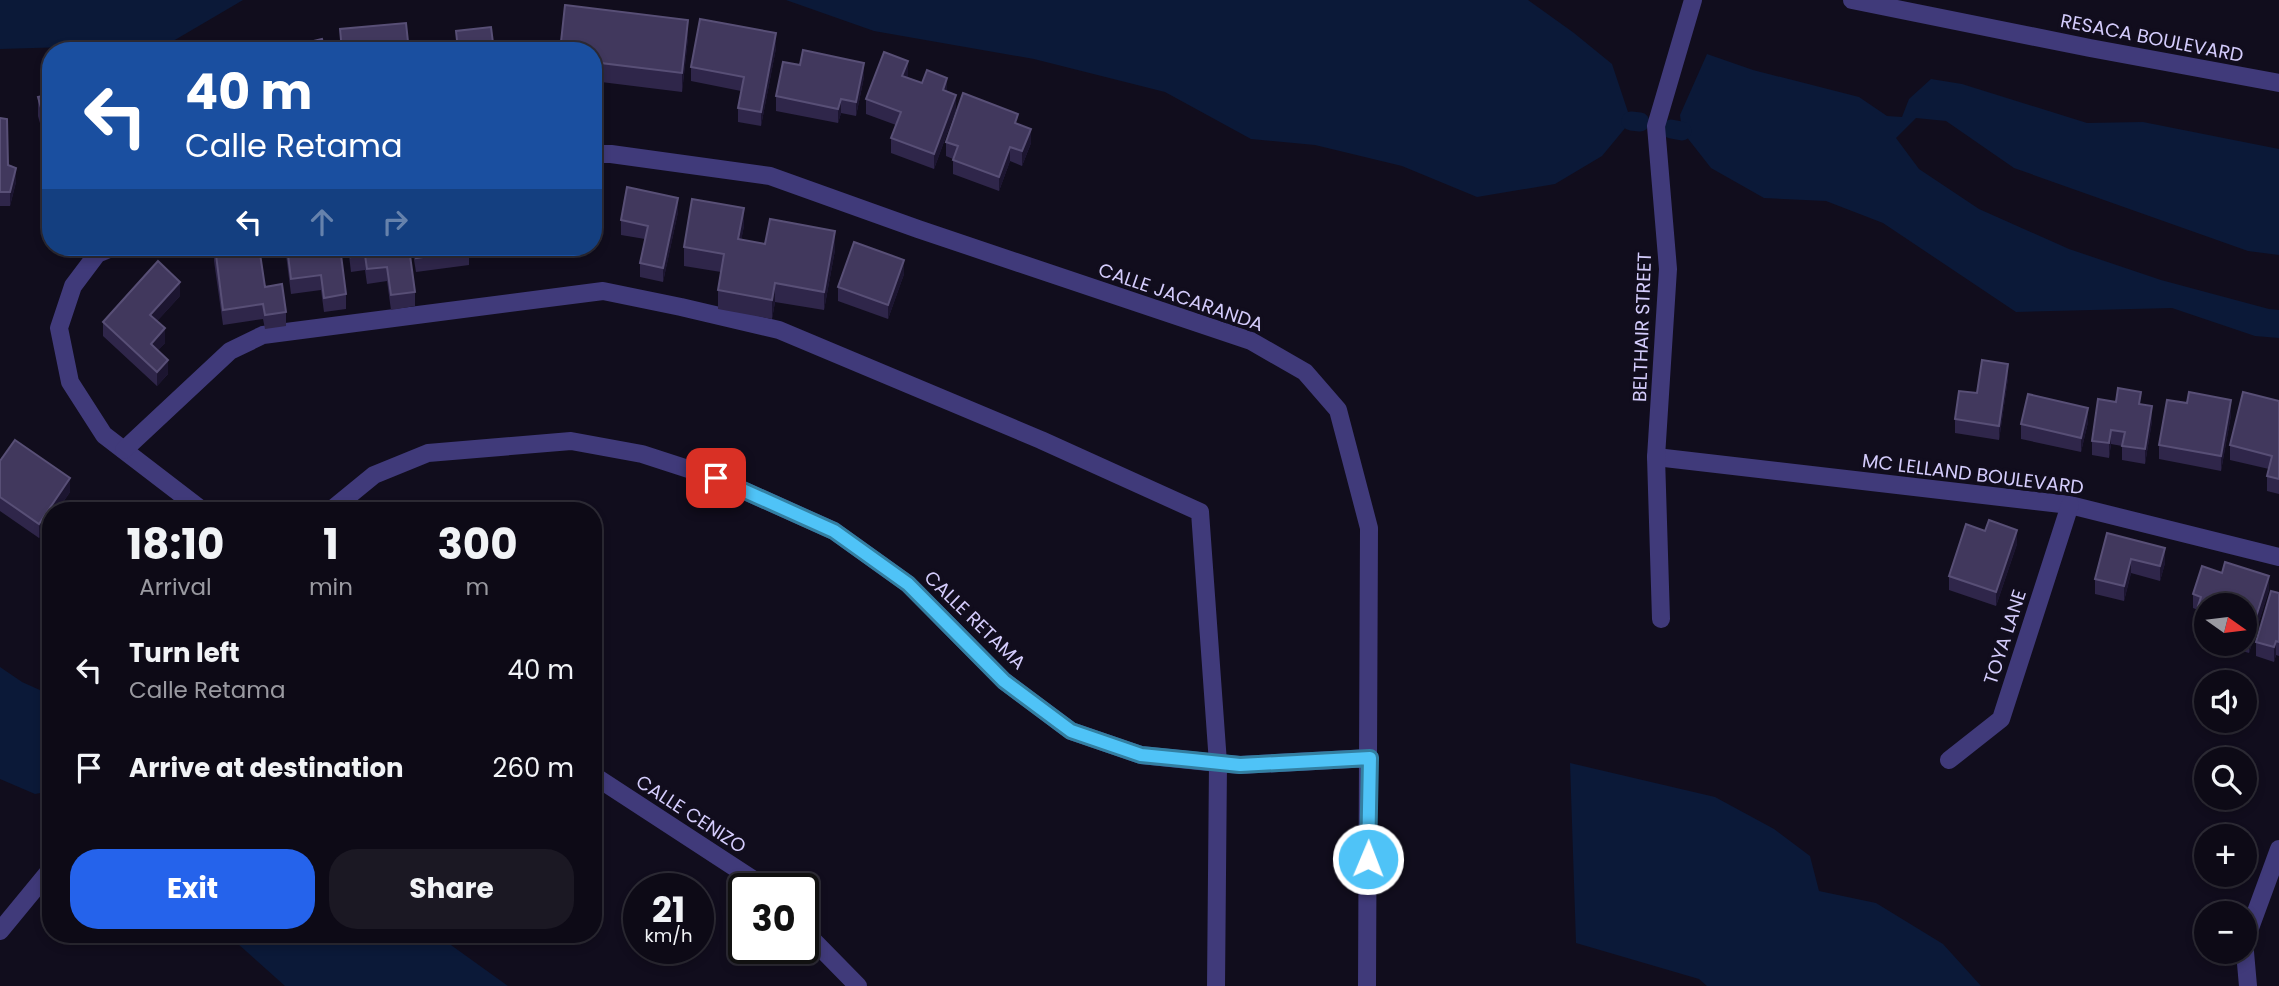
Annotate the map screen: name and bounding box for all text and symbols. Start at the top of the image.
street label: RESACA BOULEVARD [2058,7,2246,69]
text: 40 m [185,58,312,126]
icon: left [70,70,161,161]
text: Calle Retama [185,123,403,168]
icon: left [230,203,268,241]
icon: ahead [303,203,341,241]
icon: right [376,203,414,241]
street label: BELTHAIR STREET [1626,252,1658,402]
street label: CALLE JACARANDA [1095,256,1267,338]
street label: MC LELLAND BOULEVARD [1861,447,2085,501]
pin [686,448,746,508]
icon: arrive [697,459,735,497]
text: 18:10 [126,515,225,574]
text: 1 [323,515,339,574]
text: 300 [437,515,518,574]
street label: CALLE RETAMA [918,564,1032,676]
text: Arrival [139,571,212,603]
text: min [309,571,353,603]
text: m [466,571,489,603]
street label: TOYA LANE [1977,586,2033,688]
north arrow [2194,593,2258,656]
map controls [2194,593,2257,964]
text: Turn left [129,635,240,671]
icon: left [70,651,108,689]
text: 40 m [508,652,574,688]
button: sound [2194,670,2257,733]
text: Calle Retama [129,674,285,706]
button: search [2194,747,2257,810]
icon: arrive [70,749,108,787]
text: Arrive at destination [129,750,404,786]
text: 260 m [492,750,574,786]
street label: CALLE CENIZO [631,768,751,860]
position arrow [1331,822,1405,896]
button: + [2194,824,2257,887]
button: Exit [70,849,315,929]
button: Share [329,849,574,929]
speed limit sign: 30 [728,873,819,964]
text: 21 [652,885,685,934]
button: − [2194,901,2257,964]
text: km/h [645,923,692,948]

